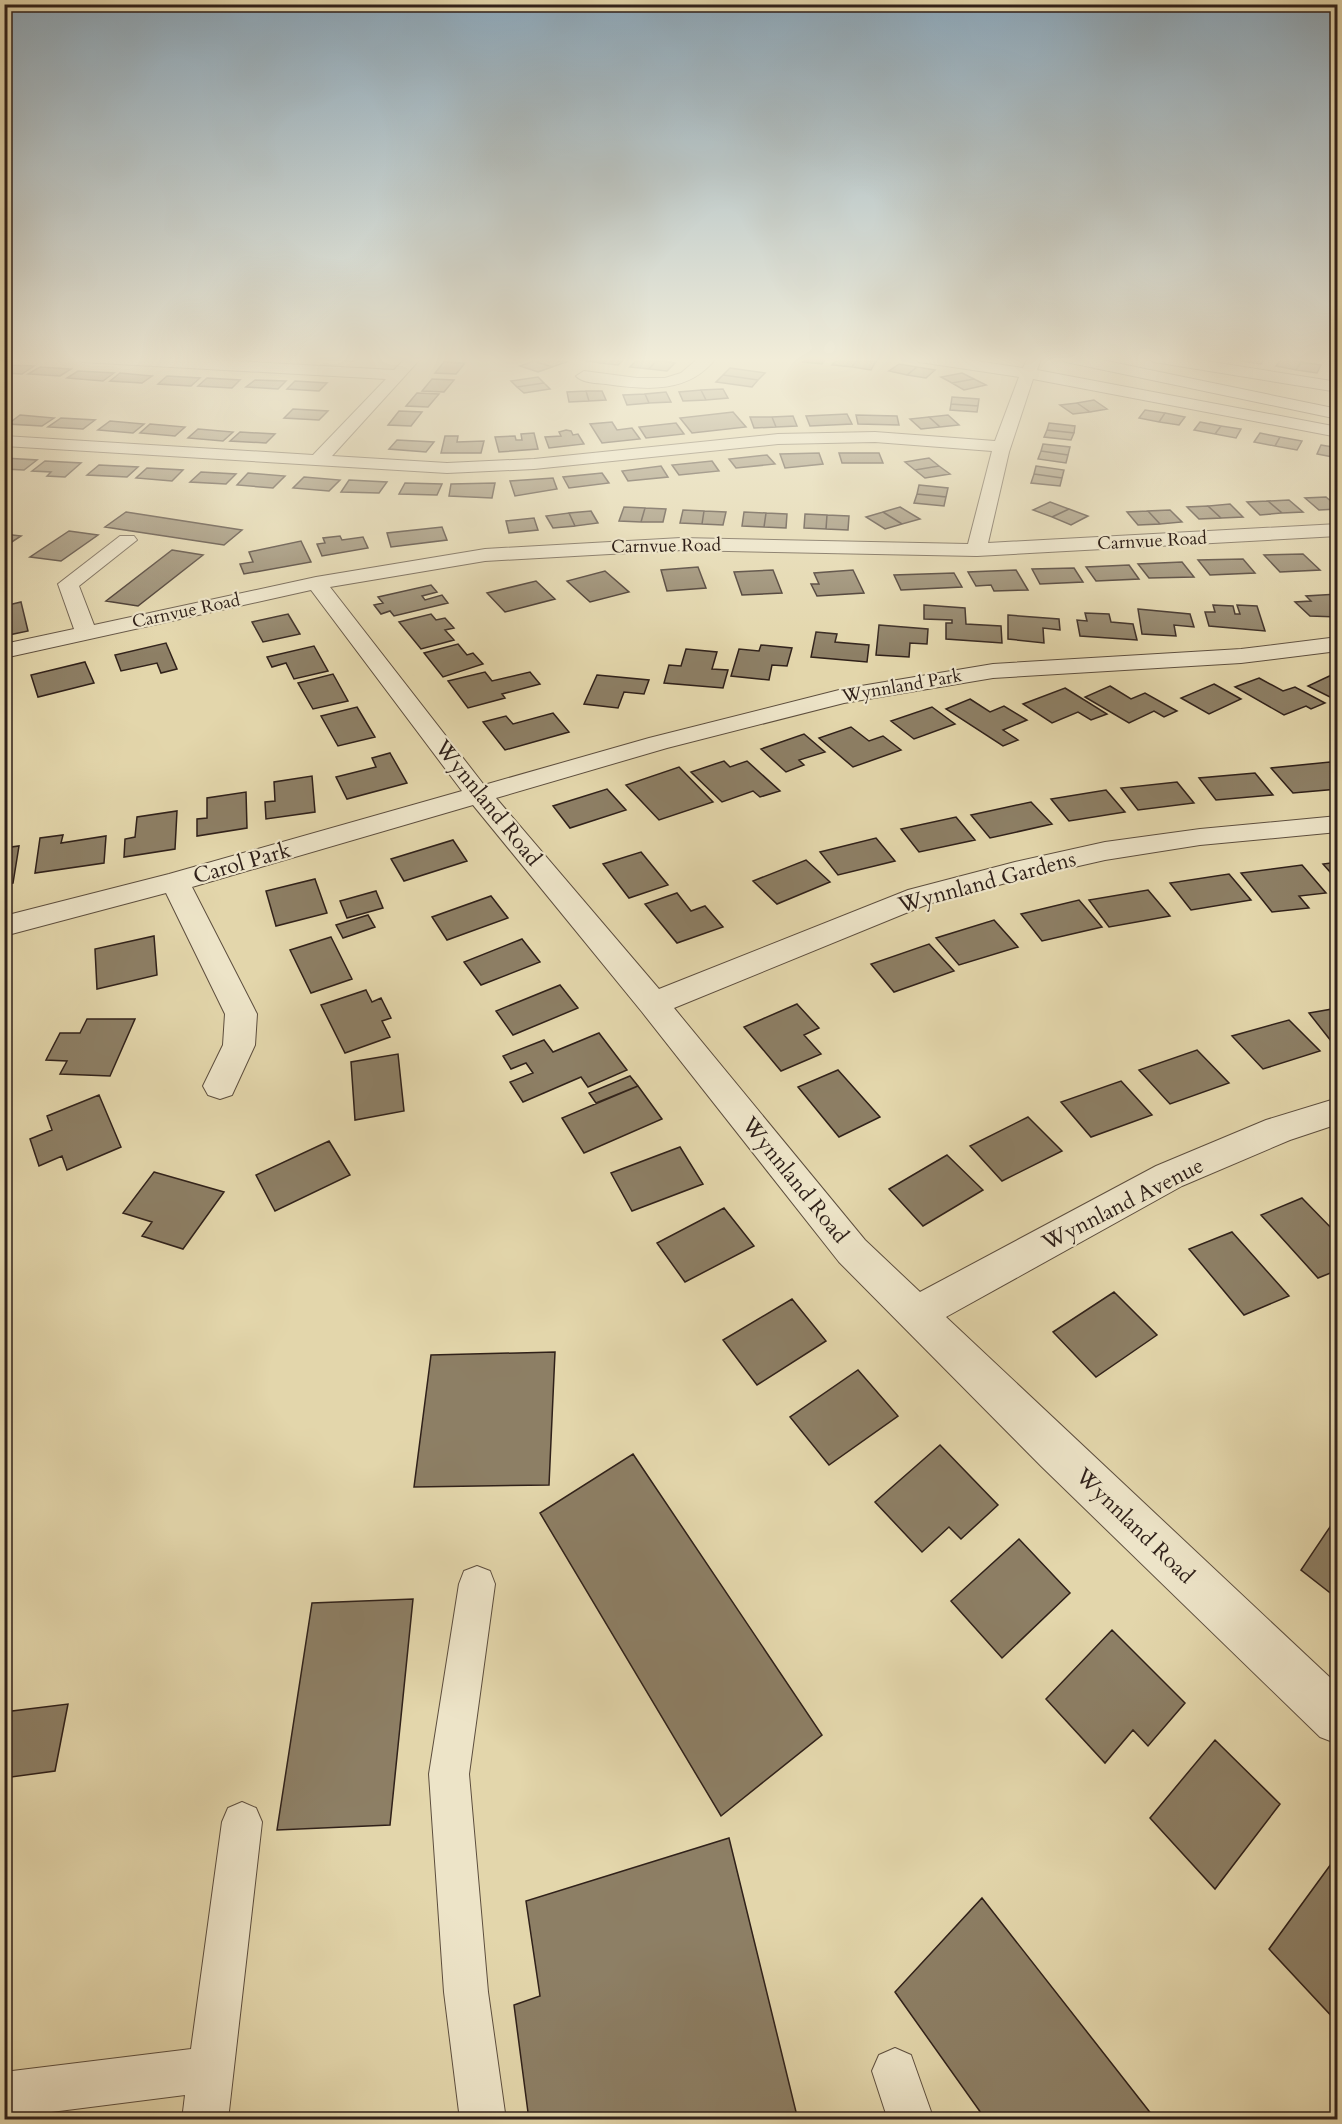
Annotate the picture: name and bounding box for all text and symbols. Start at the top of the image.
street label: Carnvue Road [1096,526,1208,556]
street label: Carnvue Road [611,533,722,559]
street label: Carnvue Road [130,587,243,635]
street label: Wynnland Park [839,663,964,709]
street label: Wynnland Road [427,733,548,873]
street label: Carol Park [190,835,294,891]
street label: Wynnland Gardens [894,844,1079,920]
street label: Wynnland Road [734,1110,855,1250]
street label: Wynnland Avenue [1036,1150,1209,1258]
street label: Wynnland Road [1068,1461,1201,1591]

